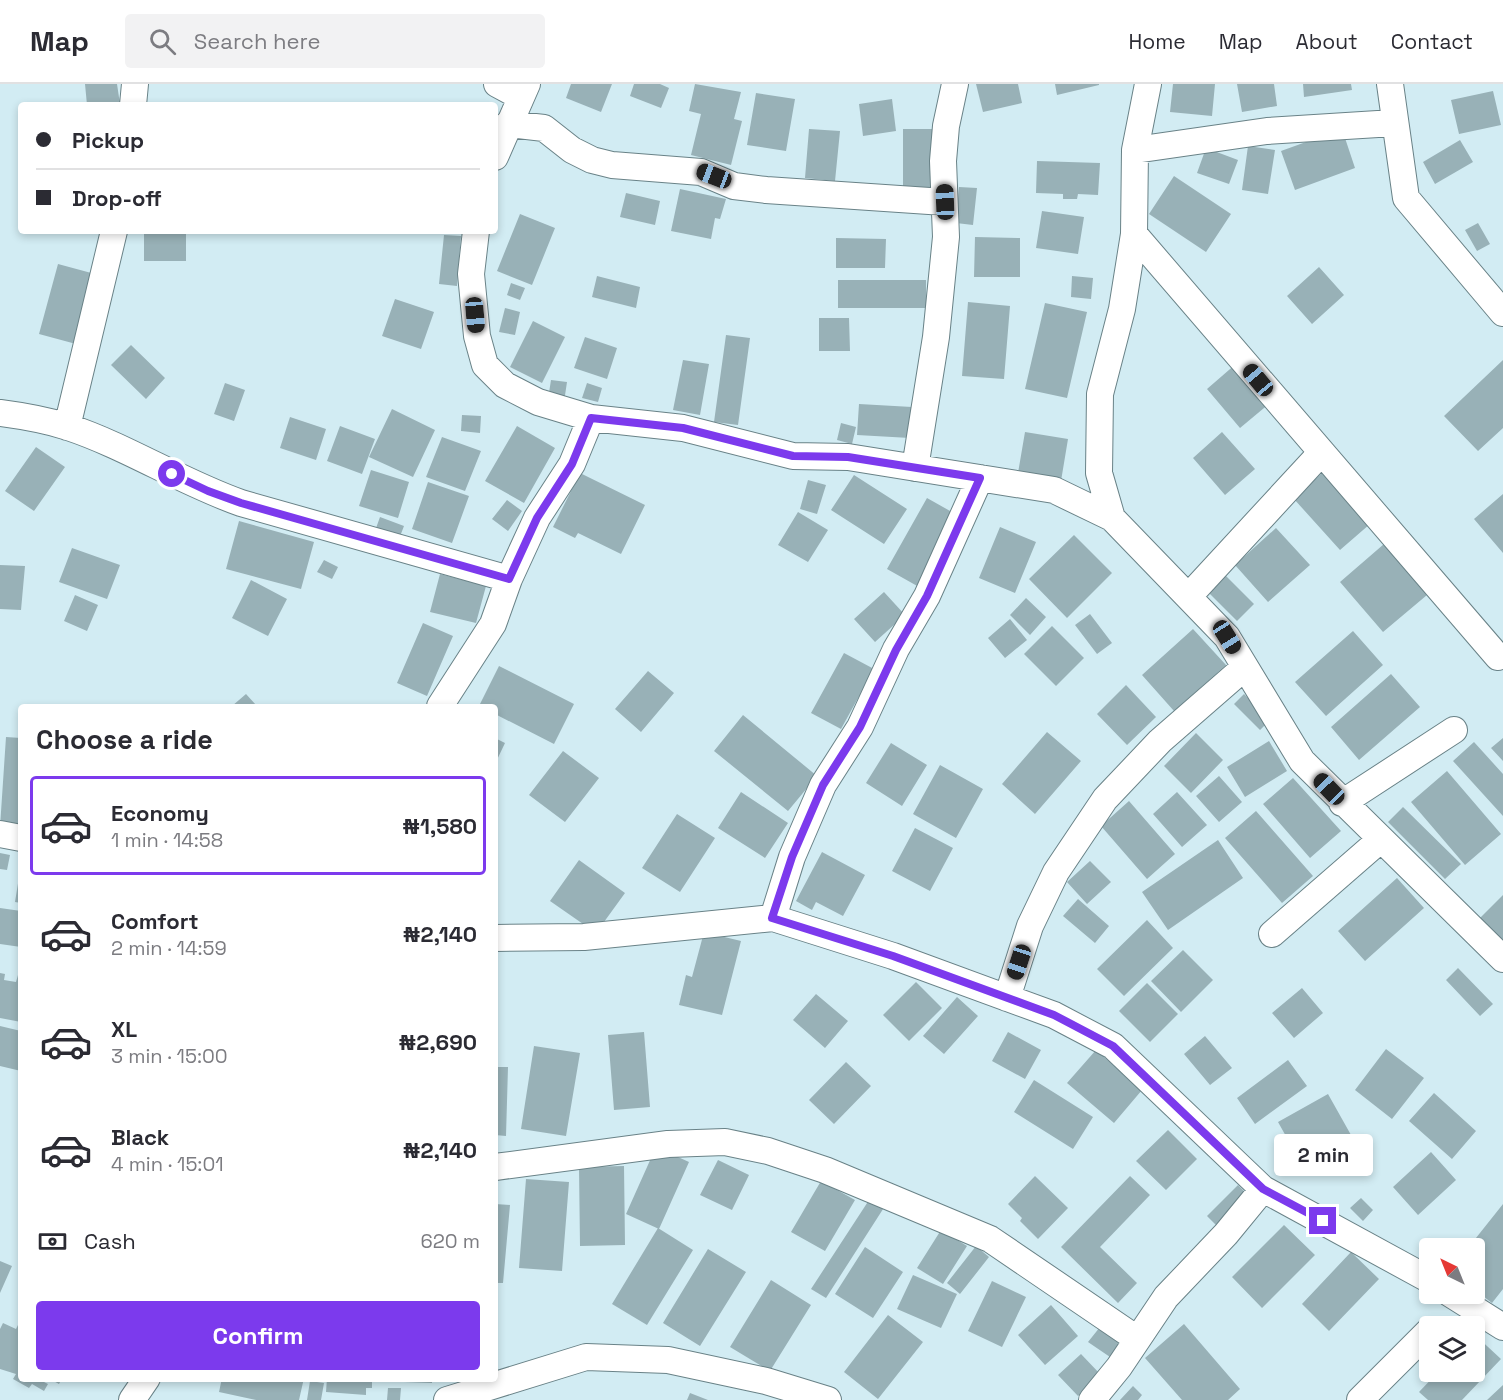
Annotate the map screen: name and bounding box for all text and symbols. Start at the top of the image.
search box [125,14,545,68]
text: Map [30,23,89,59]
icon: search [146,25,179,58]
text: Search here [194,27,321,55]
text: Home [1128,28,1186,55]
text: Map [1219,28,1263,55]
text: About [1296,28,1358,55]
text: Contact [1391,28,1473,55]
text: Pickup [72,126,144,154]
car [694,161,734,191]
text: Drop-off [72,184,162,212]
car [935,184,955,220]
car [464,296,486,334]
car [1240,360,1276,400]
route start [158,460,185,487]
car [1210,617,1244,657]
text: Choose a ride [36,722,213,757]
car [1310,770,1348,808]
icon: car [39,799,93,853]
text: Economy [111,799,209,827]
text: ₦1,580 [402,812,477,840]
text: 1 min · 14:58 [111,827,223,853]
icon: car [39,907,93,961]
text: Comfort [111,907,199,935]
text: ₦2,140 [403,920,477,948]
text: 2 min · 14:59 [111,935,227,961]
car [1005,942,1033,982]
icon: car [39,1015,93,1069]
text: XL [111,1015,137,1043]
text: ₦2,690 [399,1028,477,1056]
text: 3 min · 15:00 [111,1043,228,1069]
icon: car [39,1123,93,1177]
text: Black [111,1123,169,1151]
callout: 2 min [1274,1134,1372,1176]
text: ₦2,140 [403,1136,477,1164]
text: 2 min [1298,1142,1349,1168]
text: 4 min · 15:01 [111,1151,224,1177]
route end [1309,1207,1336,1234]
icon: cash [36,1225,69,1258]
text: Cash [84,1227,136,1255]
text: 620 m [421,1228,480,1254]
north arrow [1419,1238,1485,1304]
map controls [1419,1238,1485,1382]
button: Confirm [36,1301,480,1370]
button: layers [1419,1316,1485,1382]

